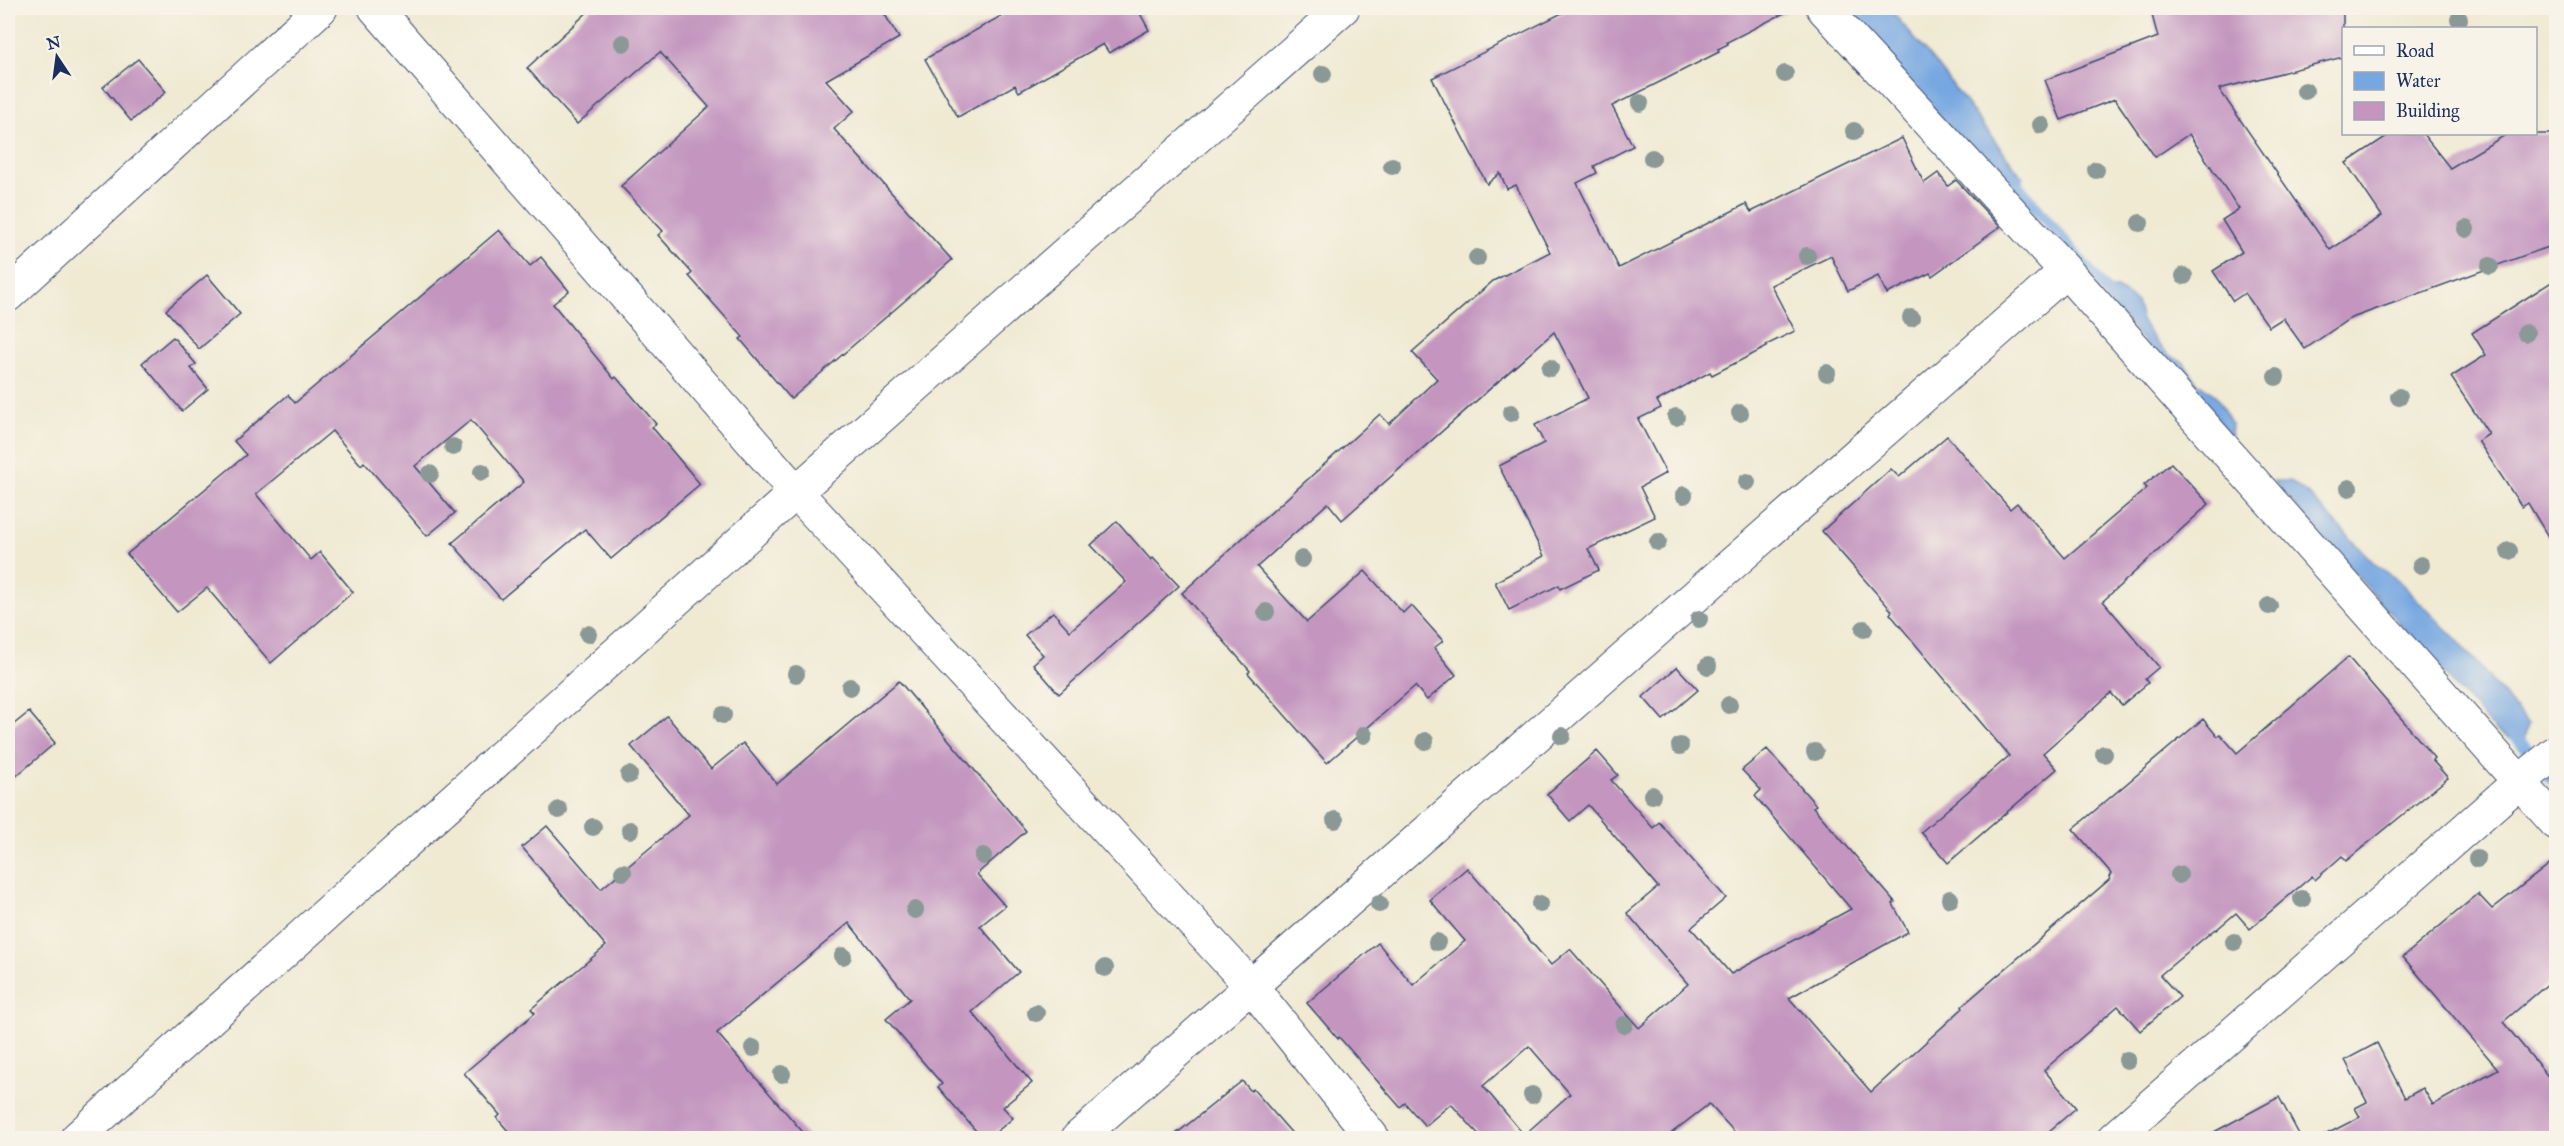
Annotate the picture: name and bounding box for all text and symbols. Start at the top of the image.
north arrow [27,27,87,87]
legend [2342,27,2537,135]
text: N [45,32,63,54]
text: Road [2396,40,2434,62]
text: Water [2396,70,2441,92]
text: Building [2396,100,2460,123]

